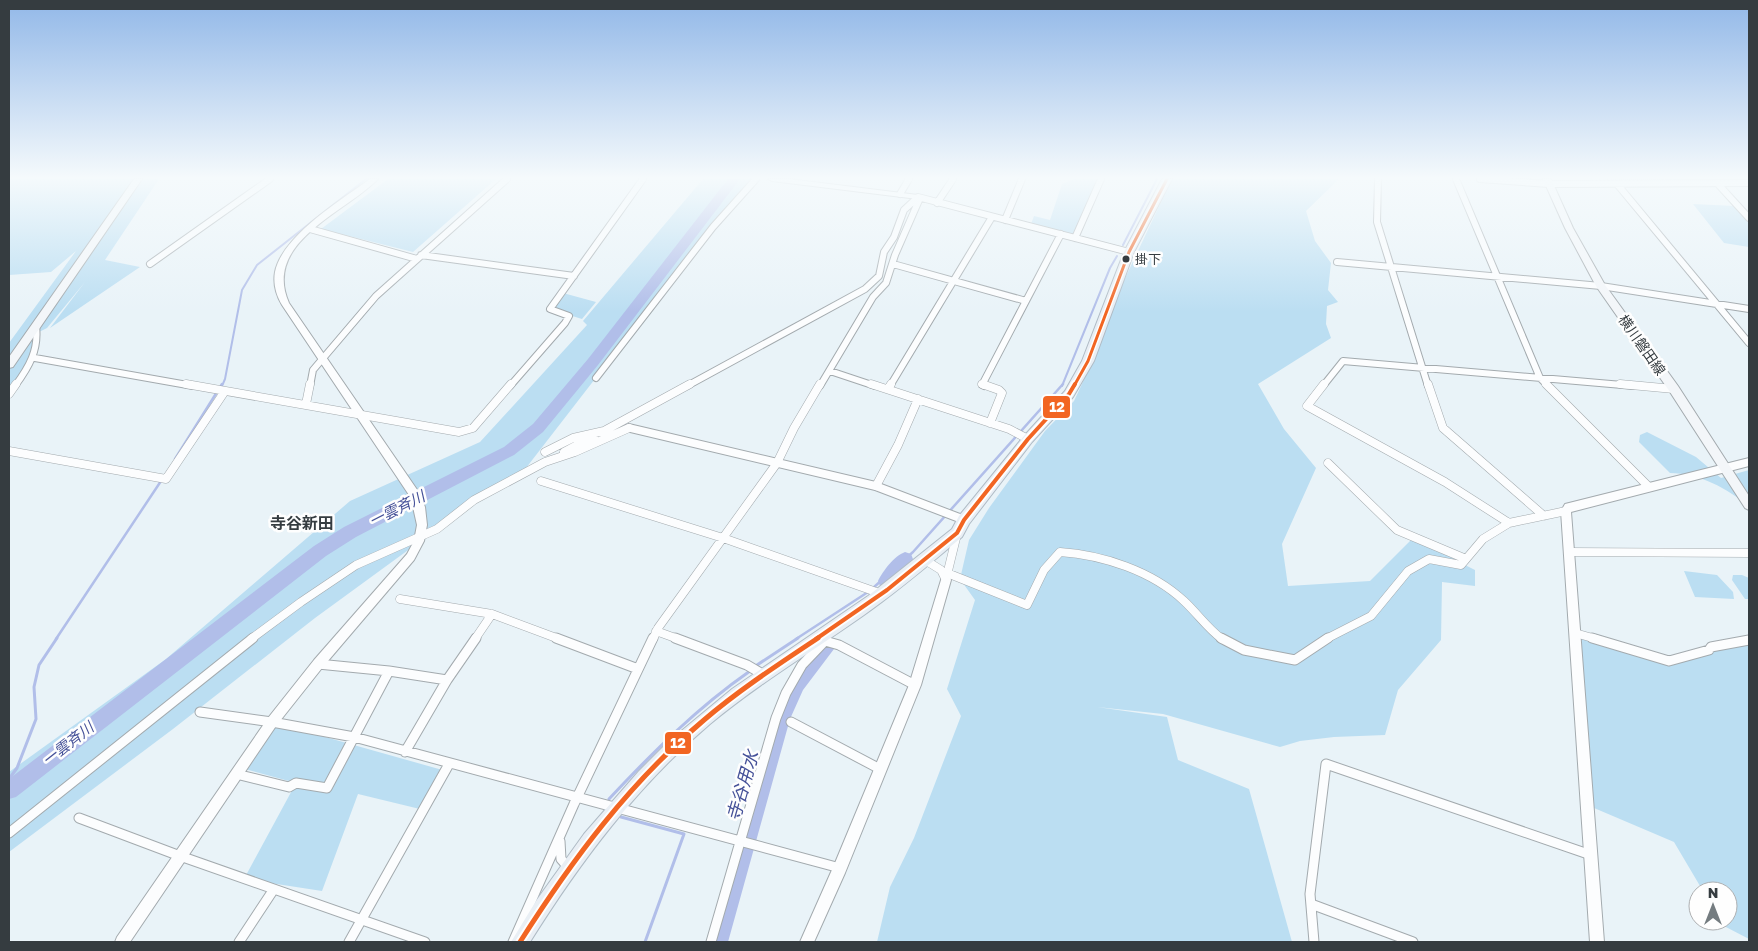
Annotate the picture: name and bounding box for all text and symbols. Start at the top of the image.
place label: 掛下 [1135,251,1161,267]
marker: 掛下 [1121,254,1131,264]
street label: 横川磐田線 [1615,311,1669,378]
line badge: 12 [1042,395,1071,419]
text: 12 [1049,398,1065,415]
water label: 一雲斉川 [366,486,429,530]
district label: 寺谷新田 [270,513,334,533]
water label: 一雲斉川 [38,716,98,769]
line badge: 12 [664,731,692,755]
text: 12 [670,734,686,751]
water label: 寺谷用水 [722,746,763,823]
north arrow [1688,881,1738,931]
text: N [1708,884,1718,901]

